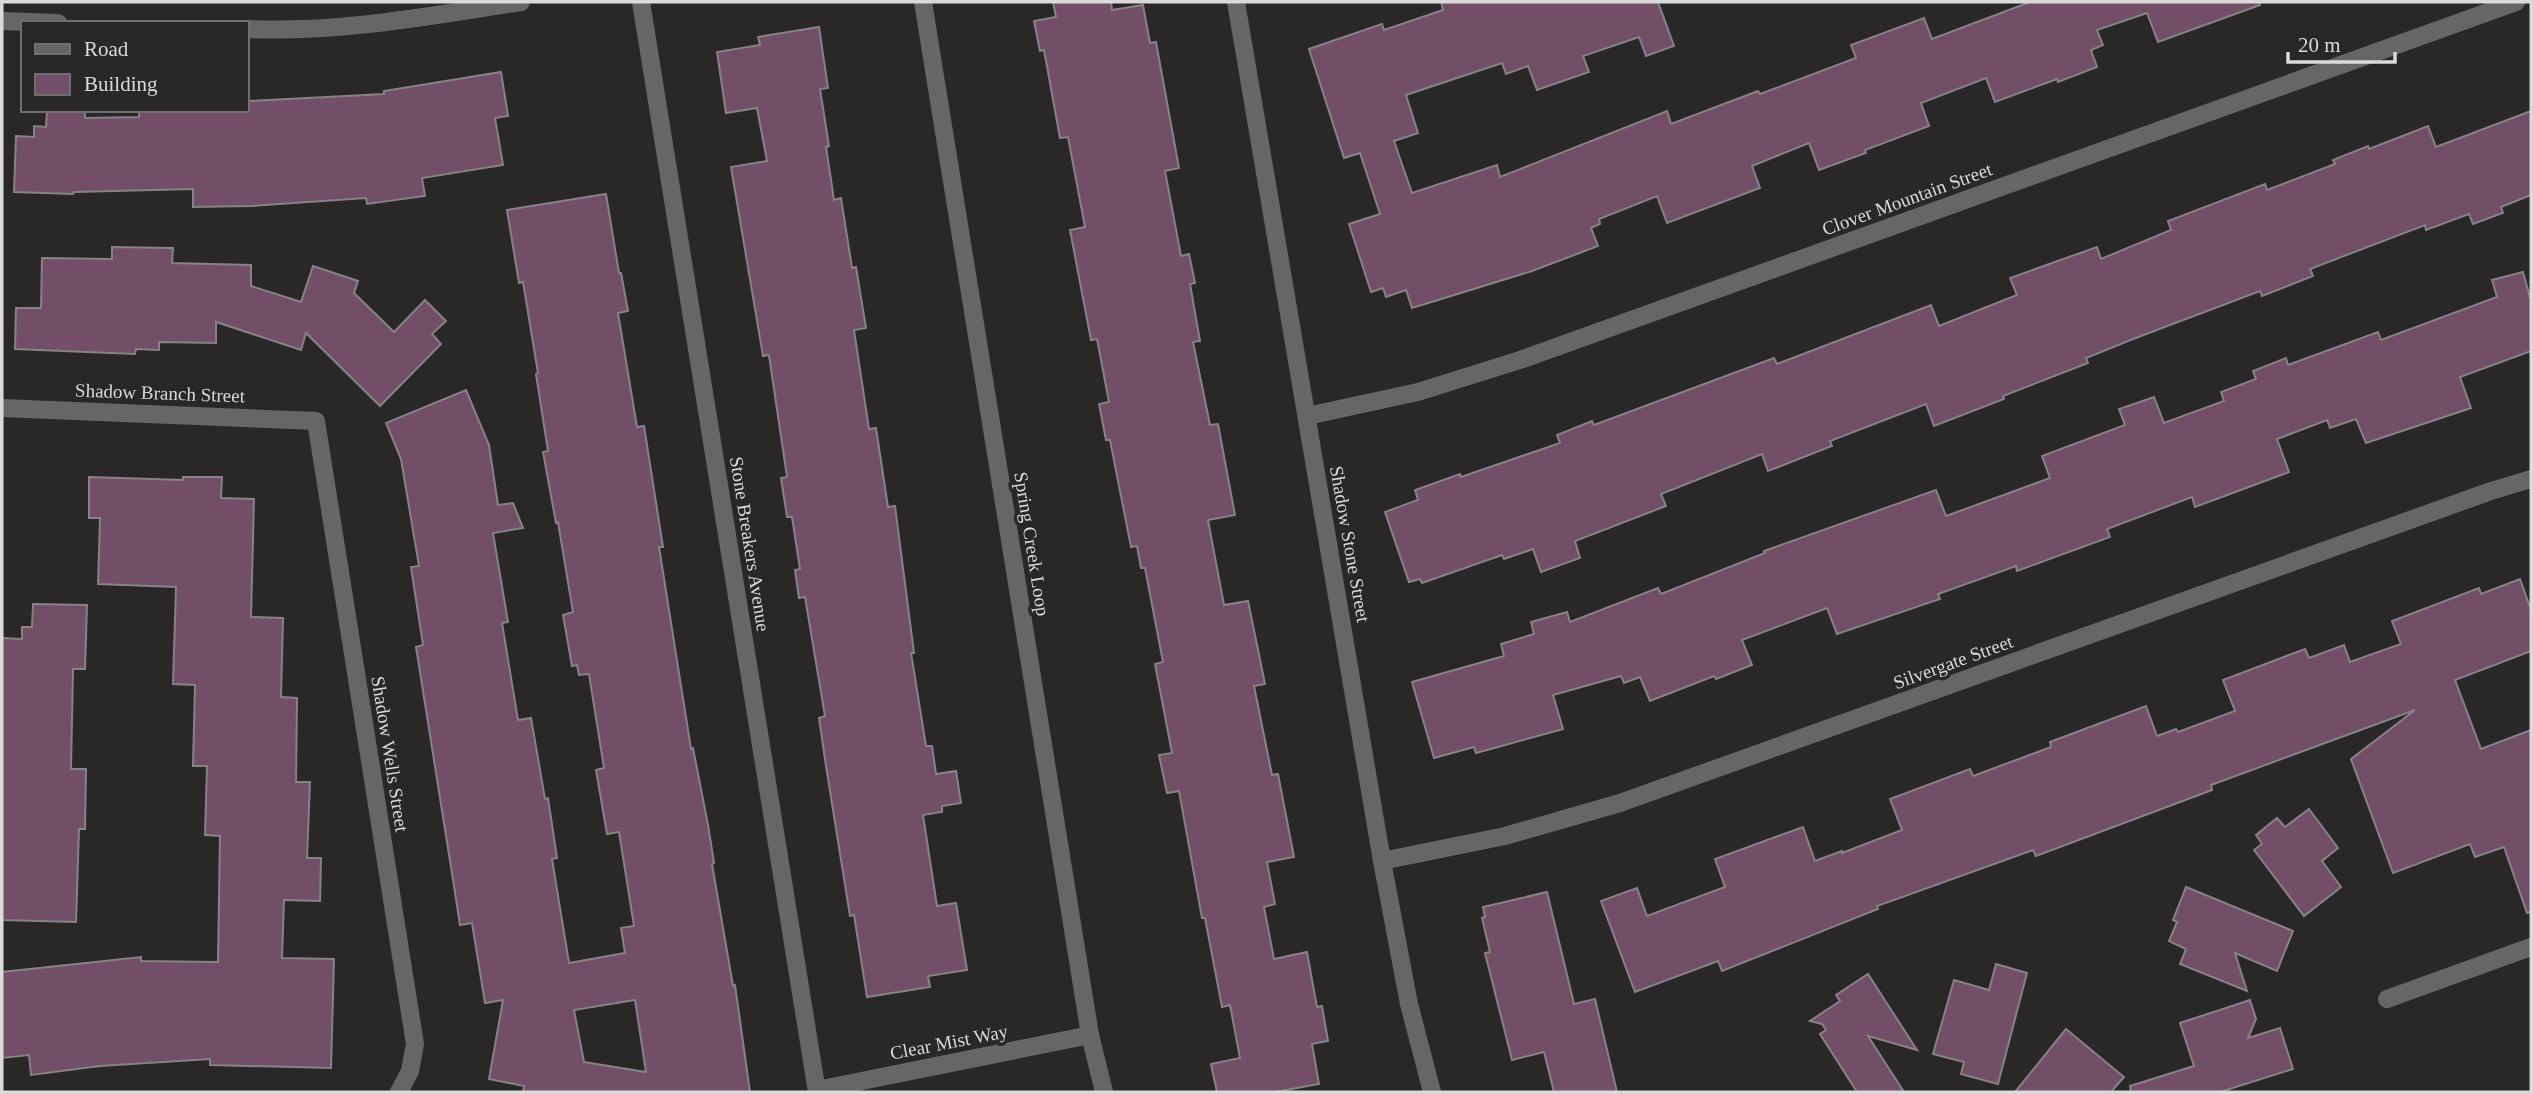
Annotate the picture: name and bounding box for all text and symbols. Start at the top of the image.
legend [21,21,248,112]
scale bar [2288,21,2395,65]
text: 20 m [2298,33,2341,57]
text: Road [84,37,129,61]
text: Building [84,72,158,96]
street label: Clover Mountain Street [1819,158,1996,240]
street label: Shadow Branch Street [75,380,246,406]
street label: Stone Breakers Avenue [726,455,774,633]
street label: Shadow Stone Street [1326,464,1374,624]
street label: Spring Creek Loop [1010,470,1054,618]
street label: Silvergate Street [1890,630,2016,693]
street label: Shadow Wells Street [367,675,413,834]
street label: Clear Mist Way [888,1020,1010,1064]

